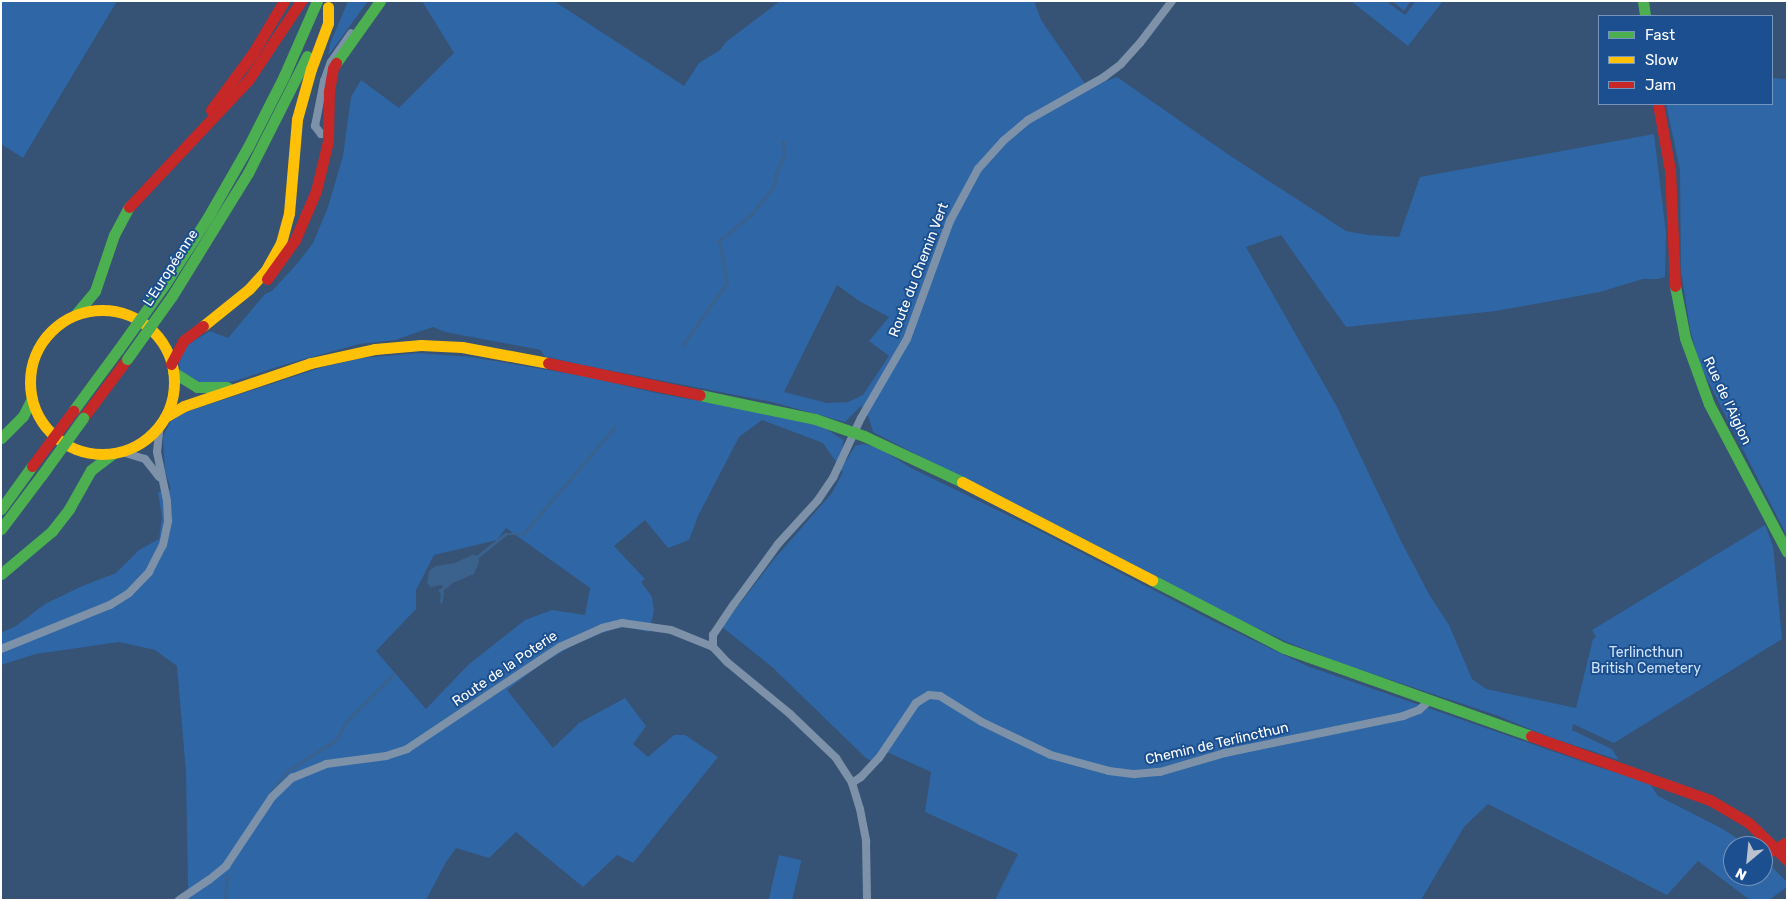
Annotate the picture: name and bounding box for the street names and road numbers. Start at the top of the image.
street label: Route du Chemin Vert [886,200,952,340]
street label: L'Européenne [140,226,202,310]
street label: Rue de l'Aiglon [1699,354,1755,448]
street label: Route de la Poterie [449,628,561,710]
street label: Chemin de Terlincthun [1144,719,1290,769]

